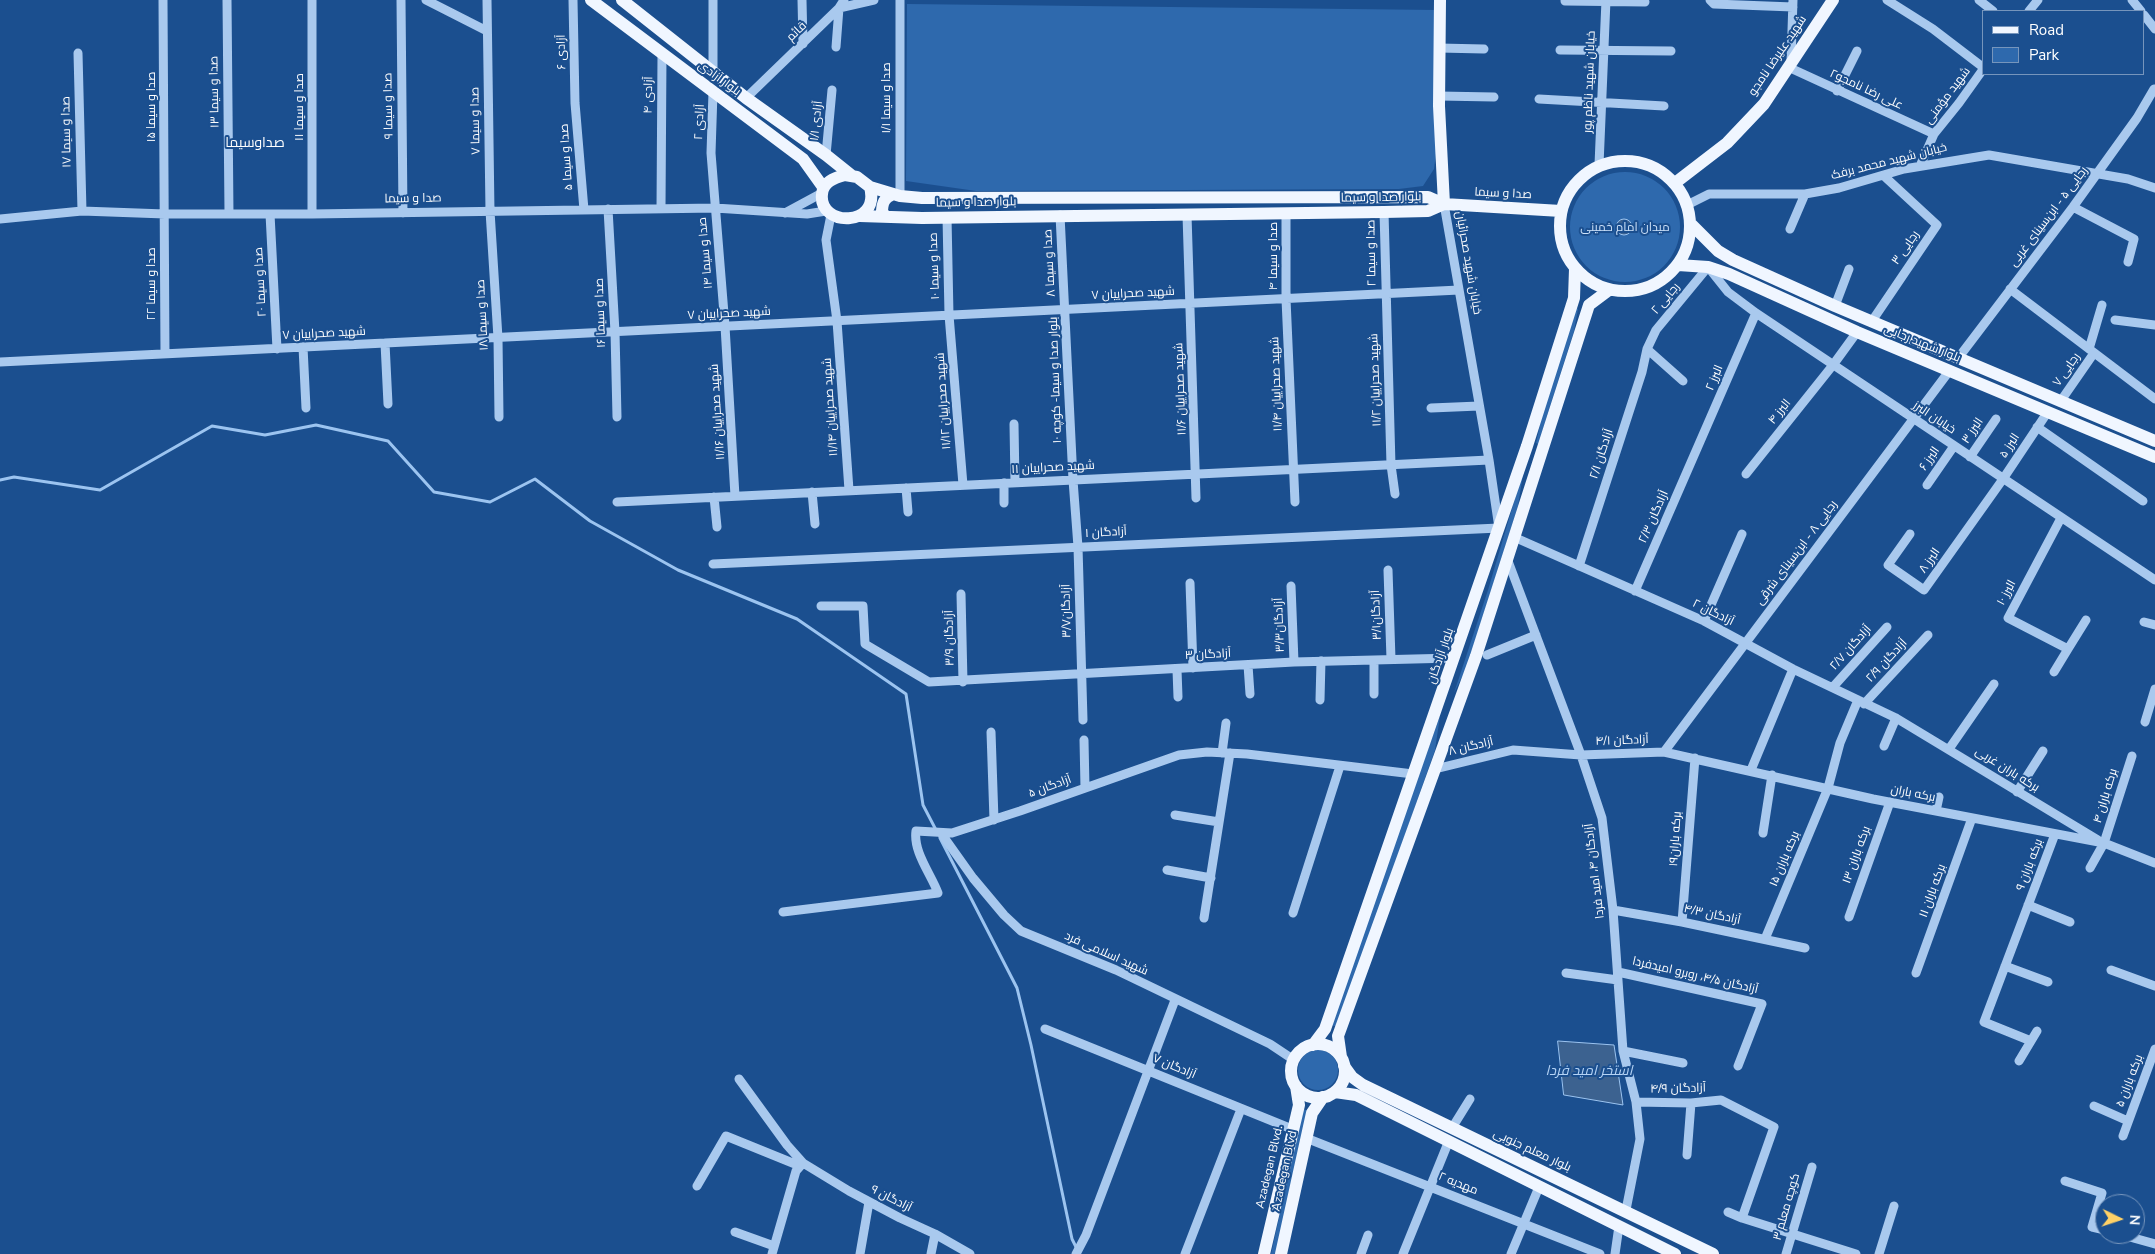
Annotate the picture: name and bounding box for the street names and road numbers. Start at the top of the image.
street label: شهید علیرضا نامجو [1746,13,1810,99]
street label: قائم [784,19,810,45]
street label: خیابان شهید ناظم پور [1581,31,1599,133]
street label: آزادی ۶ [554,34,570,70]
street label: صدا و سیما ۱۳ [207,56,223,128]
street label: بلوار آزادی [695,59,743,99]
street label: صدا و سیما ۱/۱ [880,62,894,134]
street label: شهید مؤمنی [1922,65,1974,127]
street label: علی رضا نامجو۲ [1827,67,1905,113]
street label: صدا و سیما ۱۵ [145,72,159,142]
street label: صدا و سیما ۱۱ [293,73,307,141]
street label: صدا و سیما ۹ [381,73,397,139]
street label: آزادی ۴ [641,76,657,114]
street label: صدا و سیما ۷ [468,87,484,155]
street label: صدا و سیما ۱۷ [59,96,75,168]
street label: آزادی ۱/۱ [808,100,826,142]
street label: آزادی ۲ [692,104,708,140]
street label: صدا و سیما ۵ [557,123,577,191]
street label: خیابان شهید محمد برفک [1830,141,1948,183]
street label: رجایی ۵ - ابن‌سینای غربی [2007,164,2091,270]
street label: صدا و سیما [1474,185,1532,203]
street label: بلوار صدا و سیما [1341,190,1421,206]
street label: صدا و سیما [384,191,442,207]
street label: بلوار صدا و سیما [936,195,1016,211]
street label: خیابان شهید صحرائیان [1452,210,1484,316]
street label: صدا و سیما ۱۴ [696,216,716,290]
street label: صدا و سیما ۲ [1364,220,1380,286]
street label: صدا و سیما ۴ [1267,222,1281,290]
street label: رجایی ۳ [1889,228,1923,268]
street label: صدا و سیما ۸ [1041,229,1059,297]
street label: صدا و سیما ۱۰ [927,232,943,300]
street label: صدا و سیما ۲۲ [145,247,159,321]
street label: صدا و سیما ۲۰ [252,247,270,317]
street label: صدا و سیما ۱۶ [593,278,609,348]
street label: صدا و سیما ۱۸ [474,279,492,351]
street label: رجایی ۲ [1649,280,1683,318]
street label: شهید صحراییان ۷ [1091,285,1175,303]
street label: شهید صحراییان ۷ [687,305,771,323]
street label: بلوار صدا و سيما- كوچه ١٠ [1047,316,1065,444]
street label: بلوار شهید رجایی [1882,322,1962,366]
street label: شهید صحراییان ۷ [282,325,366,343]
street label: شهید صحراییان ۱۱/۲ [1367,333,1385,427]
street label: شهید صحراییان ۱۱/۴ [1268,336,1286,432]
street label: شهید صحراییان ۱۱/۶ [1172,342,1190,436]
street label: رجایی ۷ [2050,350,2084,390]
street label: شهید صحراییان ۱۱/۱۲ [933,352,955,450]
street label: شهید صحراییان ۱۱/۱۴ [820,357,842,457]
street label: شهید صحراییان ۱۱/۱۶ [707,363,729,461]
street label: البرز ۲ [1703,363,1727,393]
street label: البرز ۴ [1766,397,1794,427]
street label: خیابان البرز [1910,399,1958,437]
street label: البرز ۳ [1959,415,1987,447]
street label: آزادگان ۲/۱ [1587,427,1617,481]
street label: البرز ۵ [1997,431,2023,461]
street label: البرز ۶ [1917,444,1943,474]
street label: شهید صحراییان ۱۱ [1011,459,1095,477]
street label: آزادگان ۲/۳ [1636,489,1672,545]
street label: رجایی ۸ - ابن‌سینای شرقی [1753,498,1841,608]
street label: آزادگان ۱ [1085,525,1127,541]
street label: البرز ۸ [1916,546,1944,576]
street label: البرز ۱۰ [1994,578,2020,608]
street label: آزادگان۳/۷ [1059,584,1075,638]
street label: آزادگان۳/۱ [1369,590,1385,640]
street label: آزادگان۳/۳ [1272,597,1288,653]
street label: آزادگان ۲ [1690,597,1736,629]
street label: آزادگان ۳/۹ [942,610,958,666]
street label: آزادگان ۲/۷ [1827,623,1875,673]
street label: بلوار آزادگان [1425,626,1457,686]
street label: آزادگان ۲/۹ [1863,636,1911,686]
street label: آزادگان ۳ [1185,647,1231,663]
street label: آزادگان ۴/۱ [1595,733,1649,749]
street label: آزادگان ۸ [1447,735,1495,759]
street label: برکه باران غربی [1972,745,2042,795]
street label: برکه باران ۴ [2091,767,2121,825]
street label: آزادگان ۵ [1027,773,1073,801]
street label: برکه باران [1889,783,1937,805]
street label: برکه باران۱۹ [1667,811,1685,867]
street label: آزادگان ۴، امید فردا [1582,823,1608,919]
street label: برکه باران ۱۳ [1840,824,1874,886]
street label: برکه باران ۱۵ [1767,829,1803,889]
street label: برکه باران ۹ [2013,837,2047,893]
street label: برکه باران ۱۱ [1917,862,1949,920]
street label: آزادگان ۴/۳ [1682,902,1742,928]
street label: شهید اسلامی فرد [1062,929,1150,979]
street label: آزادگان ۴/۵، روبرو امیدفردا [1631,955,1759,997]
street label: آزادگان ۷ [1150,1051,1198,1083]
street label: برکه باران ۵ [2113,1053,2147,1109]
street label: آزادگان ۴/۹ [1650,1081,1706,1097]
street label: Azadegan Blvd. [1253,1124,1287,1210]
street label: بلوار معلم جنوبی [1491,1127,1573,1175]
street label: َAzadegan Blvd [1269,1129,1301,1213]
street label: مهدیه ۲ [1436,1170,1480,1198]
street label: کوچه معلم ۳ [1771,1172,1803,1242]
street label: آزادگان ۹ [868,1183,914,1215]

